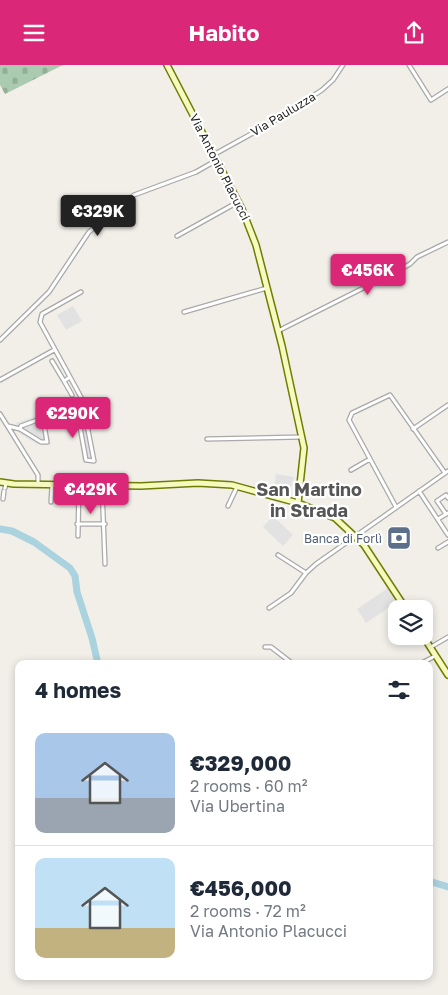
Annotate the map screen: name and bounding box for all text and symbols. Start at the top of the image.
icon: menu [20,19,48,47]
text: Habito [188,19,260,46]
icon: share [400,19,428,47]
street label: Via Pauluzza [248,89,318,139]
street label: Via Antonio Placucci [187,111,253,223]
pin: €329K [63,195,133,237]
text: €329K [72,201,124,221]
pin: €456K [333,253,403,296]
text: €456K [342,260,394,280]
pin: €290K [38,397,108,439]
text: €290K [46,403,100,423]
pin: €429K [56,473,126,515]
district label: San Martino in Strada [256,478,362,521]
text: €429K [65,479,117,499]
bank icon: Banca di Forlì [386,525,412,551]
place label: Banca di Forlì [304,531,382,546]
map controls [388,600,433,645]
button: layers [388,600,433,645]
icon: filters [385,676,413,704]
text: 4 homes [35,677,121,703]
text: €329,000 [190,750,291,776]
icon: home [75,753,135,813]
text: 2 rooms · 60 m² [190,776,308,796]
text: Via Ubertina [190,796,285,816]
text: €456,000 [190,875,292,901]
icon: home [75,878,135,938]
text: 2 rooms · 72 m² [190,901,306,921]
text: Via Antonio Placucci [190,921,347,941]

